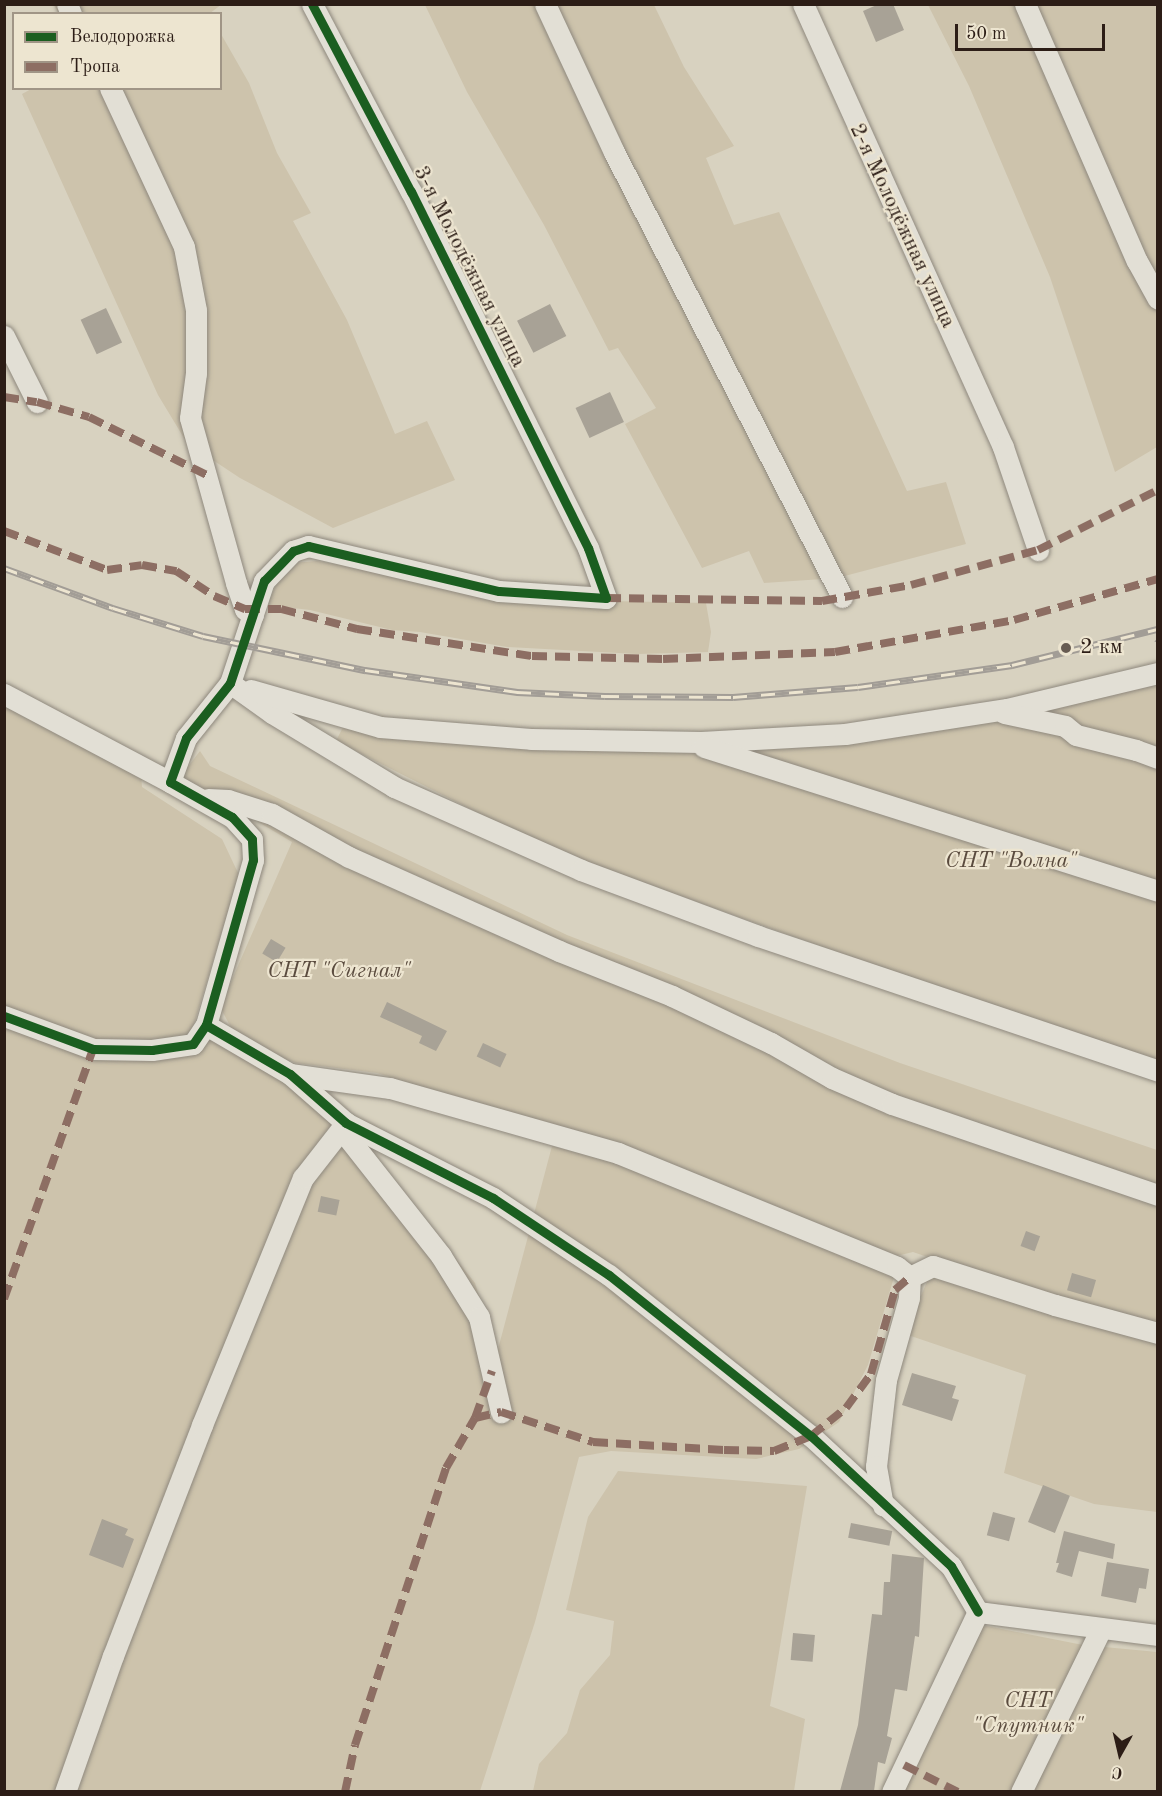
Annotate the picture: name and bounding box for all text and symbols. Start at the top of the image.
legend [12,12,222,90]
scale bar [958,12,1108,50]
text: 50 m [966,25,1006,43]
text: Велодорожка [70,28,175,46]
text: Тропа [70,58,120,76]
street label: 2-я Молодёжная улица [843,119,961,333]
street label: 3-я Молодёжная улица [407,162,531,372]
place label: 2 км [1080,635,1123,661]
marker: 2 км [1057,639,1075,657]
park label: СНТ "Волна" [945,849,1077,875]
park label: СНТ "Сигнал" [267,959,411,985]
park label: СНТ "Спутник" [973,1688,1083,1740]
north arrow [1090,1724,1150,1784]
text: С [1111,1763,1124,1780]

